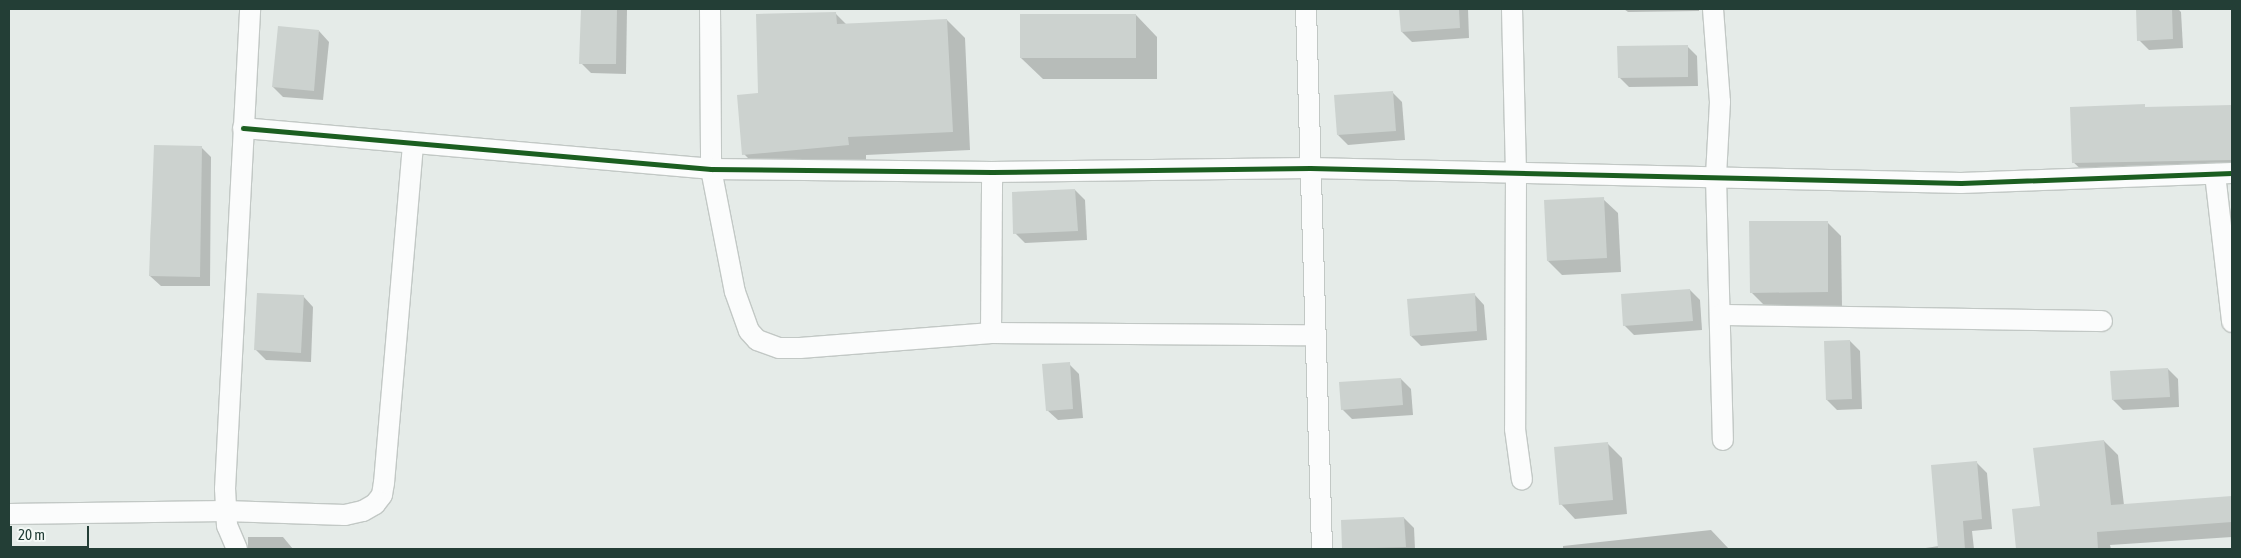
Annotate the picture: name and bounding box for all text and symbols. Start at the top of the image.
scale bar [12,516,91,548]
text: 20 m [18,526,45,543]

